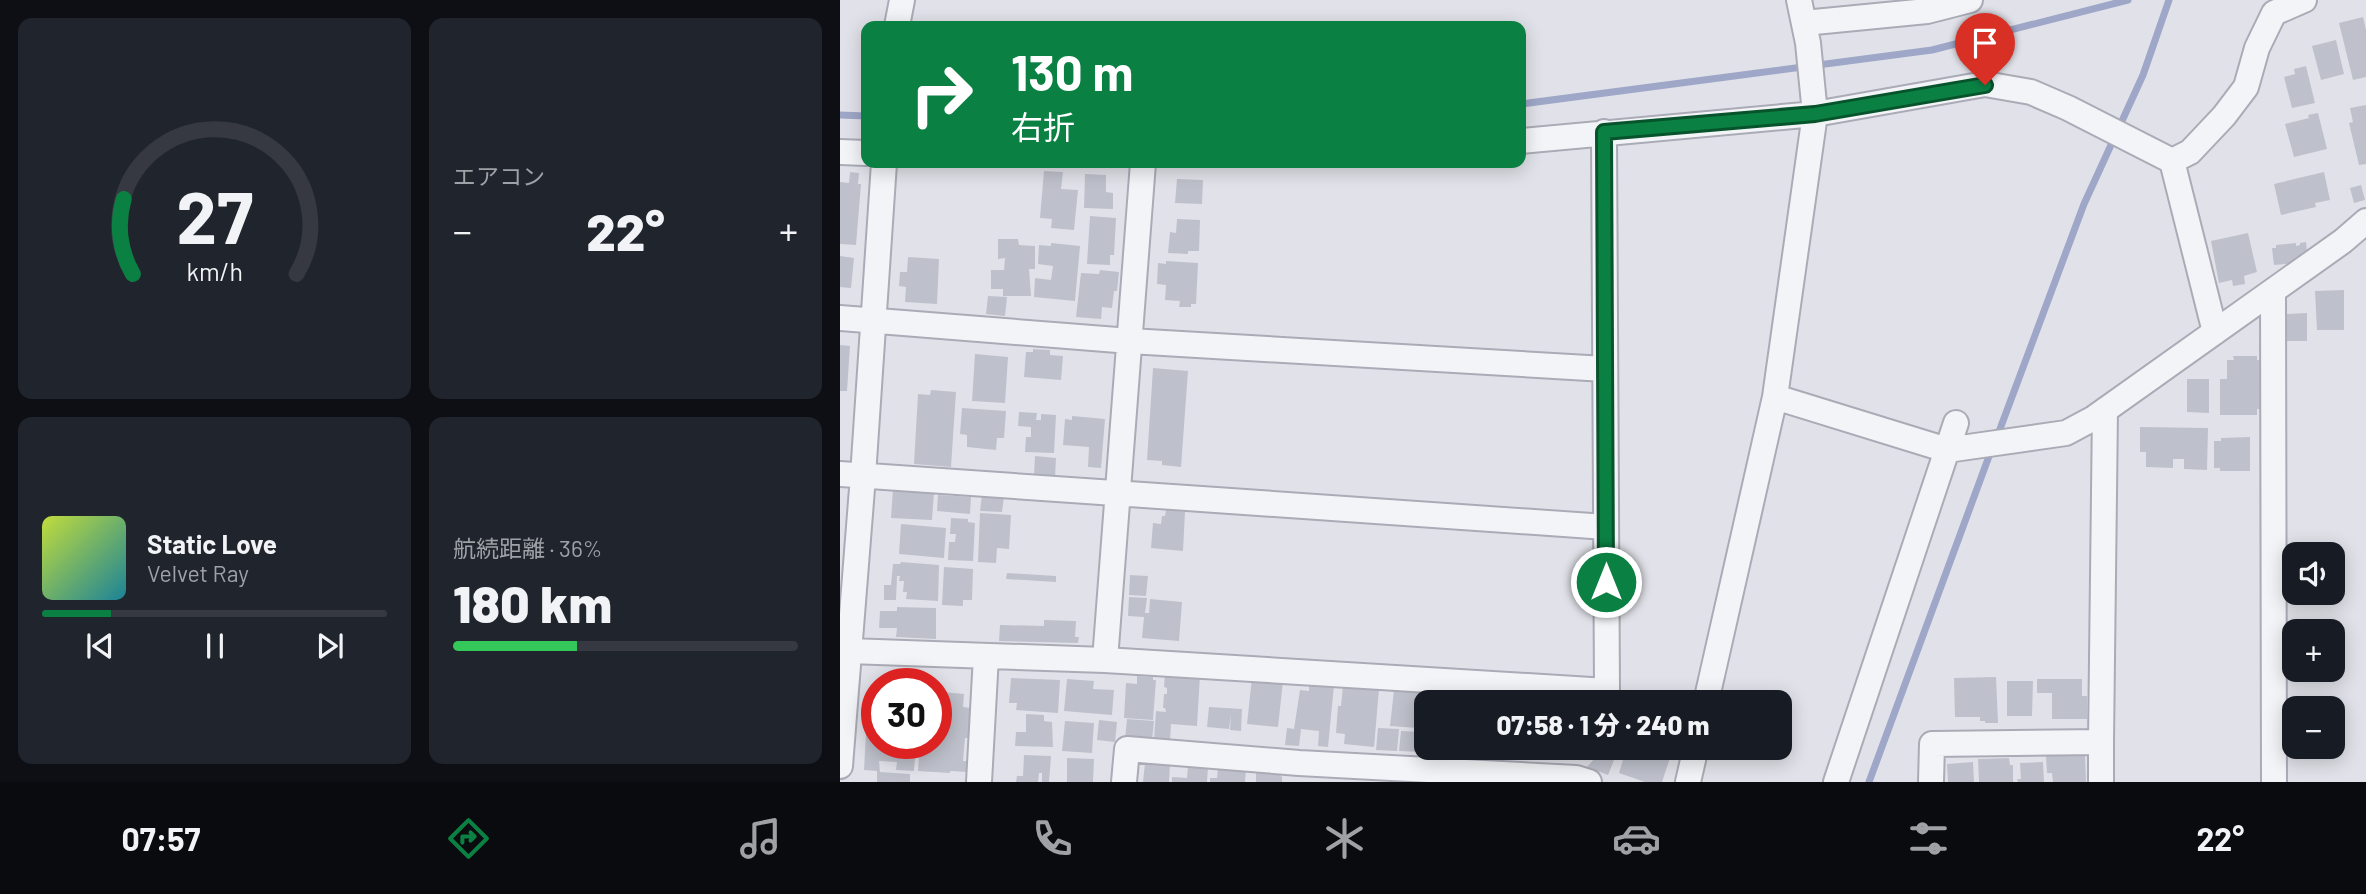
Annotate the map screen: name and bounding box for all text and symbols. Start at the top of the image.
pin [1955,13,2015,85]
icon: arrive [1966,24,2004,62]
text: 130 m [1011,42,1133,101]
icon: right [896,49,987,140]
text: 右折 [1011,107,1075,145]
text: エアコン [453,162,545,190]
text: 27 [176,172,253,260]
text: 22° [586,199,665,261]
text: − [453,207,472,253]
text: + [779,207,798,253]
text: km/h [186,256,243,286]
text: Static Love [147,528,277,559]
text: 航続距離 · 36% [453,534,602,562]
map controls [2282,542,2345,759]
button: sound [2282,542,2345,605]
position arrow [1569,545,1643,619]
text: Velvet Ray [147,559,249,587]
text: 180 km [453,571,612,633]
button: + [2282,619,2345,682]
icon: previous [81,627,119,665]
icon: pause [196,627,234,665]
icon: next [311,627,349,665]
speed limit sign: 30 [861,668,952,759]
button: − [2282,696,2345,759]
text: 07:58 · 1 分 · 240 m [1497,709,1709,740]
icon: directions [444,814,493,863]
icon: music [736,814,785,863]
icon: phone [1028,814,1077,863]
icon: climate [1320,814,1369,863]
icon: car [1612,814,1661,863]
icon: filters [1904,814,1953,863]
text: 07:57 [122,819,200,857]
text: 22° [2196,819,2244,857]

